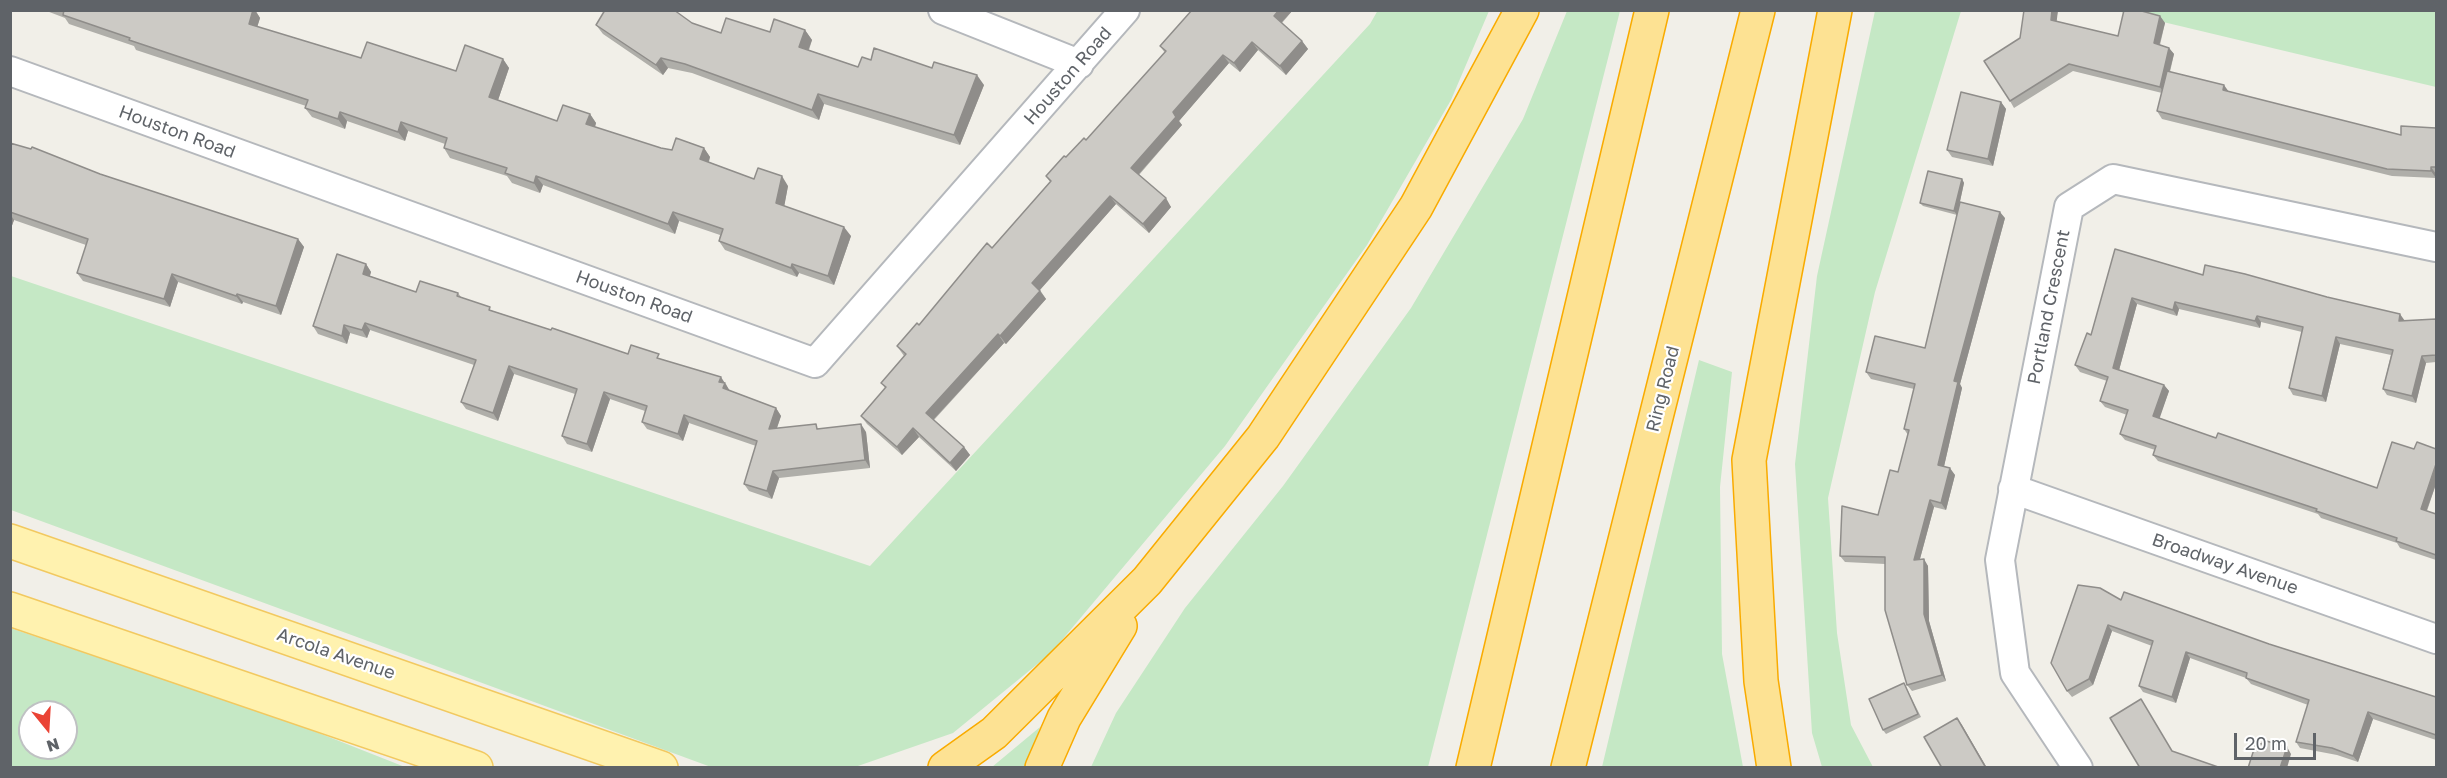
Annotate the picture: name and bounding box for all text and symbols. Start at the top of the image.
street label: Houston Road [1020,23,1116,129]
street label: Houston Road [116,101,238,163]
street label: Portland Crescent [2023,228,2075,386]
street label: Houston Road [573,266,695,328]
street label: Ring Road [1642,344,1684,434]
street label: Broadway Avenue [2149,529,2301,599]
street label: Arcola Avenue [274,624,398,684]
north arrow [18,700,78,760]
scale bar [2237,721,2320,759]
text: 20 m [2245,732,2287,754]
text: N [44,734,62,757]

